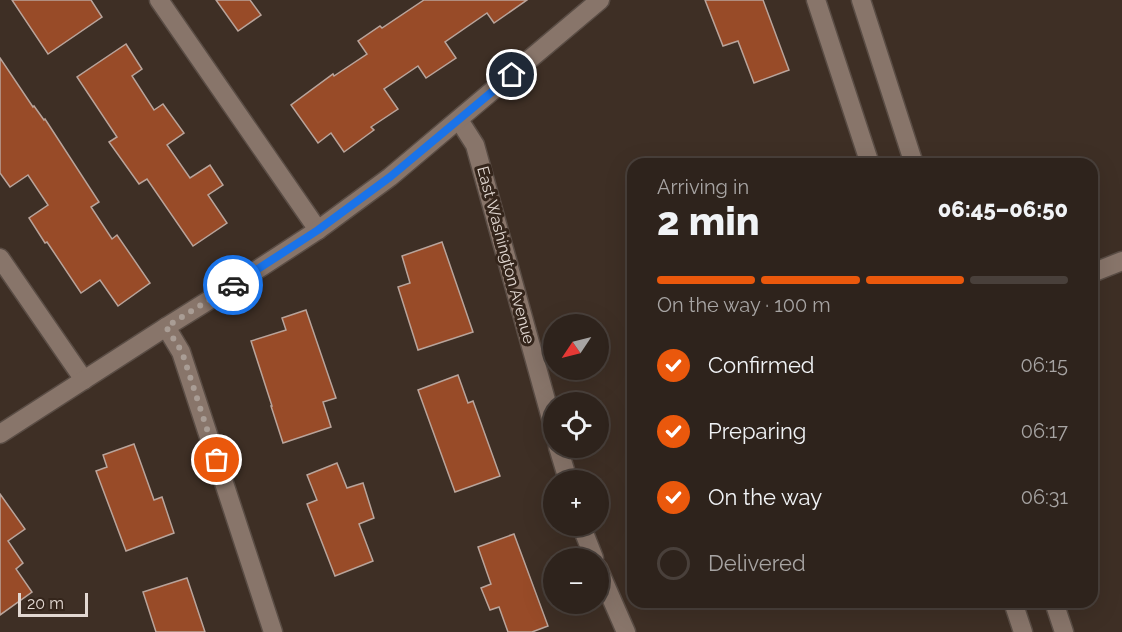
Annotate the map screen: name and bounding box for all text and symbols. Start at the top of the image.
pin [486,49,537,100]
icon: home [495,58,528,91]
street label: East Washington Avenue [473,164,539,346]
text: Arriving in [657,175,749,199]
text: 06:45–06:50 [938,196,1068,222]
text: 2 min [657,198,760,244]
courier [203,255,263,315]
icon: car [217,269,250,302]
text: On the way · 100 m [657,293,831,317]
north arrow [543,314,609,380]
map controls [543,314,609,614]
icon: check [657,349,690,382]
text: Confirmed [708,352,815,378]
text: 06:15 [1020,353,1068,377]
button: locate [543,392,609,458]
icon: check [657,415,690,448]
text: Preparing [708,418,806,444]
text: 06:17 [1021,419,1068,443]
pin [191,434,242,485]
icon: bag [200,443,233,476]
button: + [543,470,609,536]
icon: check [657,481,690,514]
text: On the way [708,484,822,510]
text: 06:31 [1021,485,1068,509]
button: − [543,548,609,614]
text: Delivered [708,550,806,576]
scale bar [18,590,88,618]
text: 20 m [27,594,64,613]

